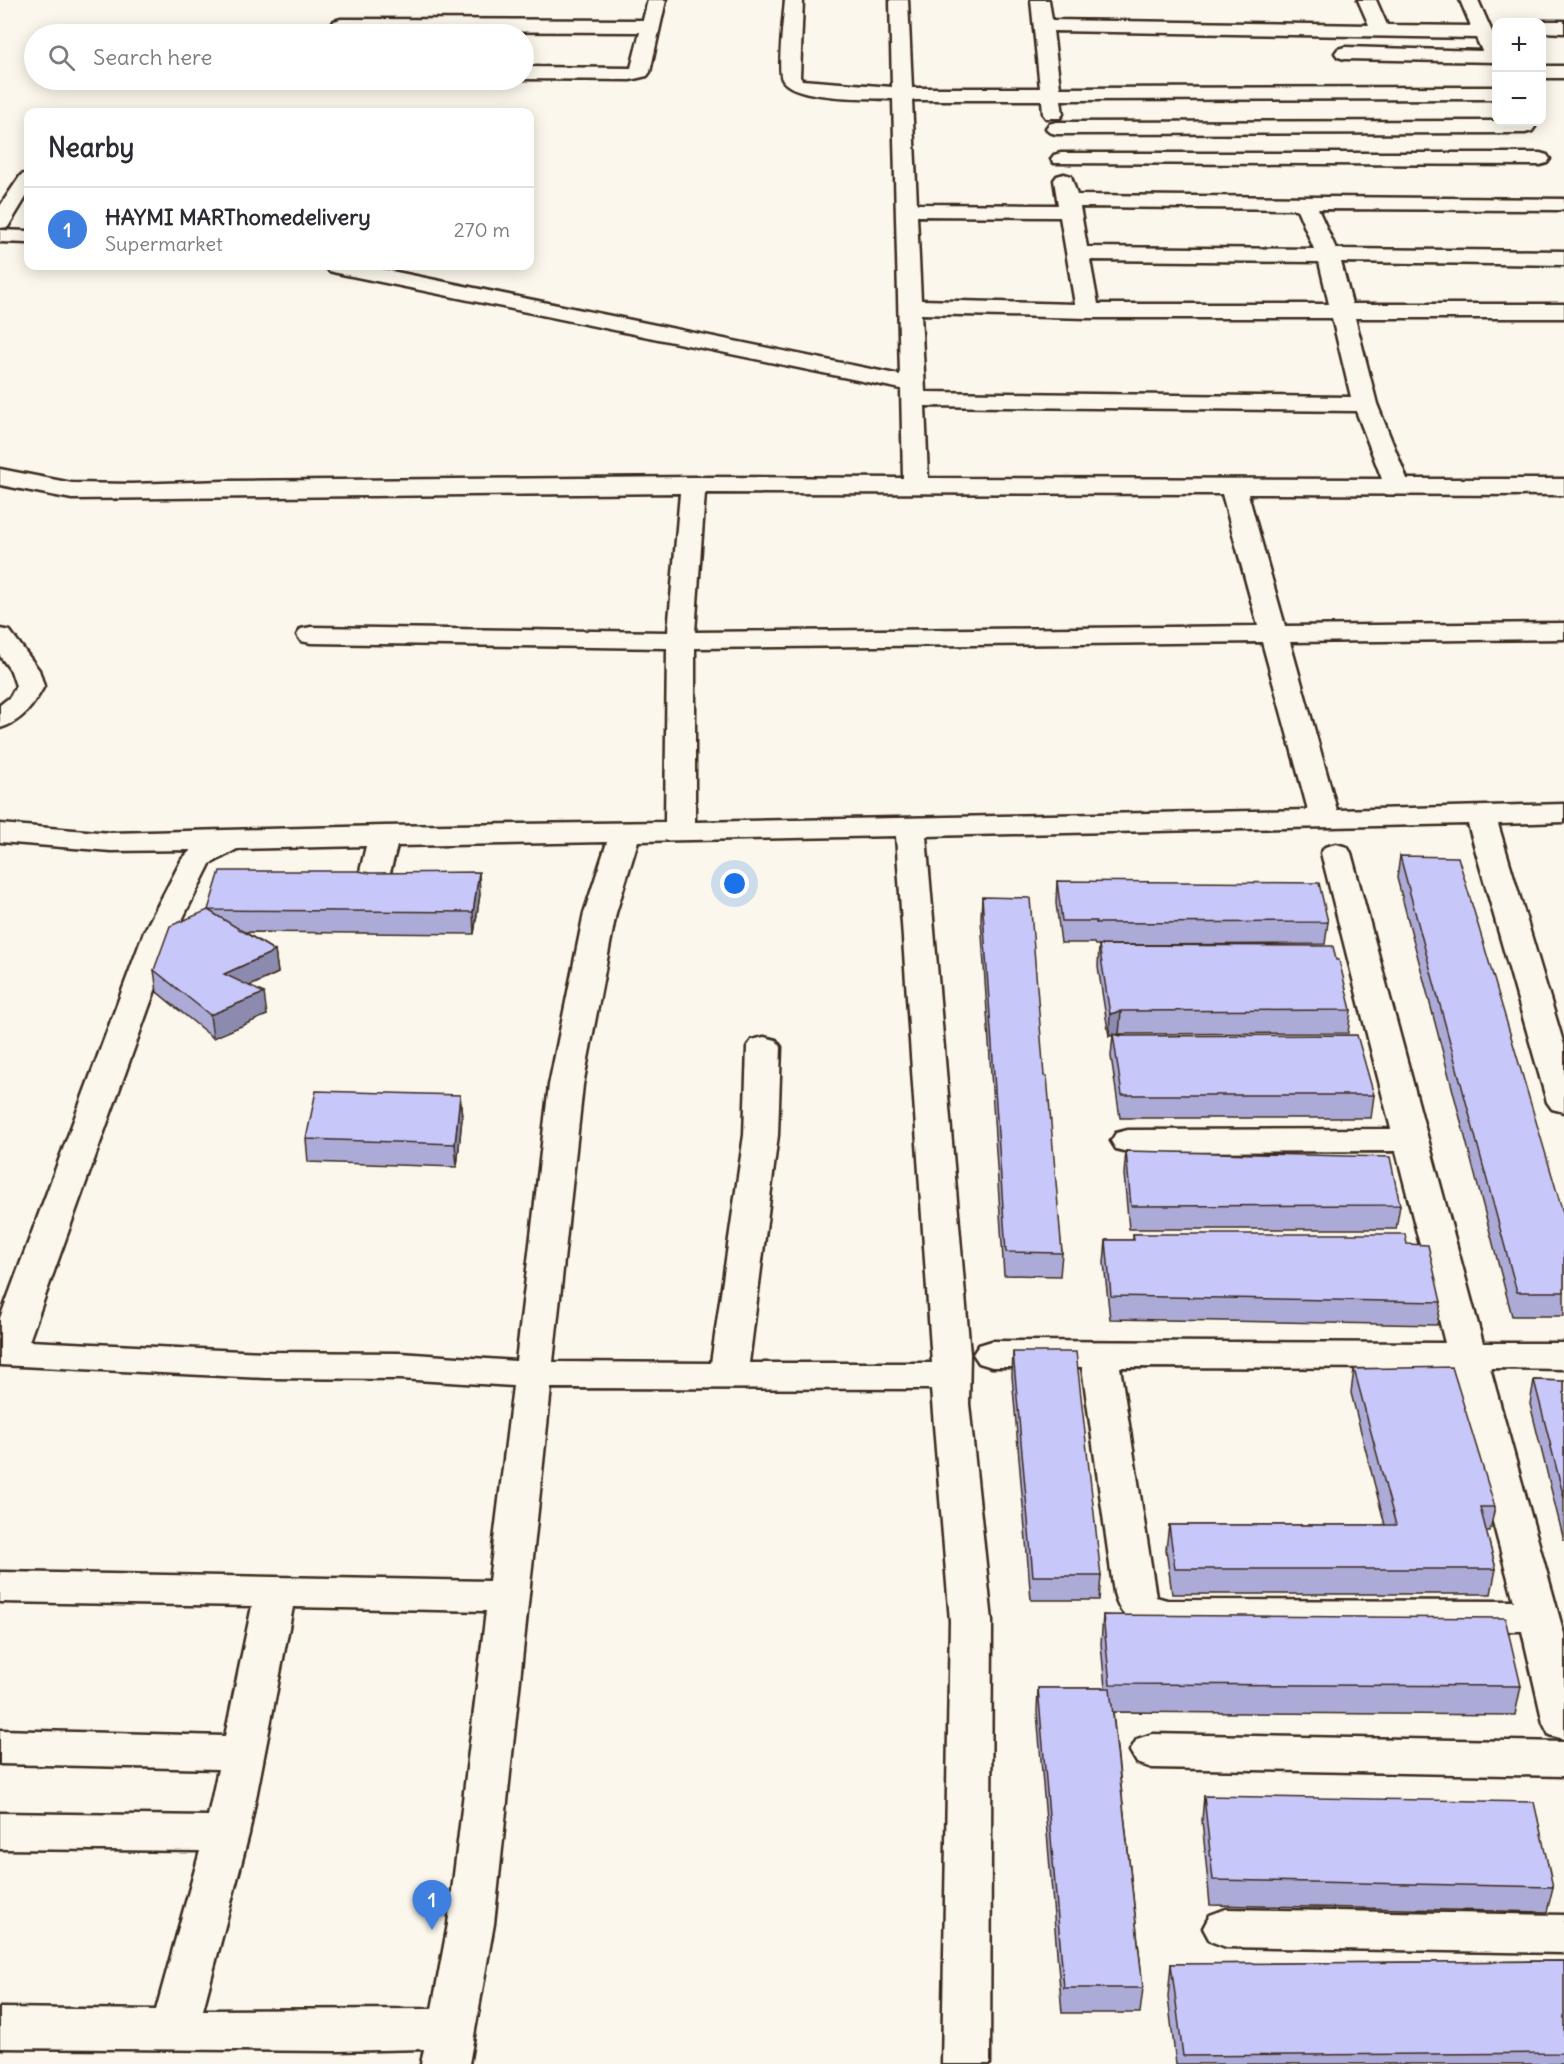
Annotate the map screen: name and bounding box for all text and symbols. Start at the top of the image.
map controls [1492,18,1546,126]
button: + [1492,18,1546,72]
search box [24,24,534,90]
icon: search [45,41,78,74]
text: Search here [93,43,212,71]
button: − [1492,72,1546,126]
text: Nearby [48,131,134,164]
text: HAYMI MARThomedelivery [105,203,371,231]
text: 1 [64,217,71,242]
text: 270 m [454,217,510,242]
text: Supermarket [105,231,223,256]
your location [720,869,749,898]
pin: 1 [412,1880,452,1930]

